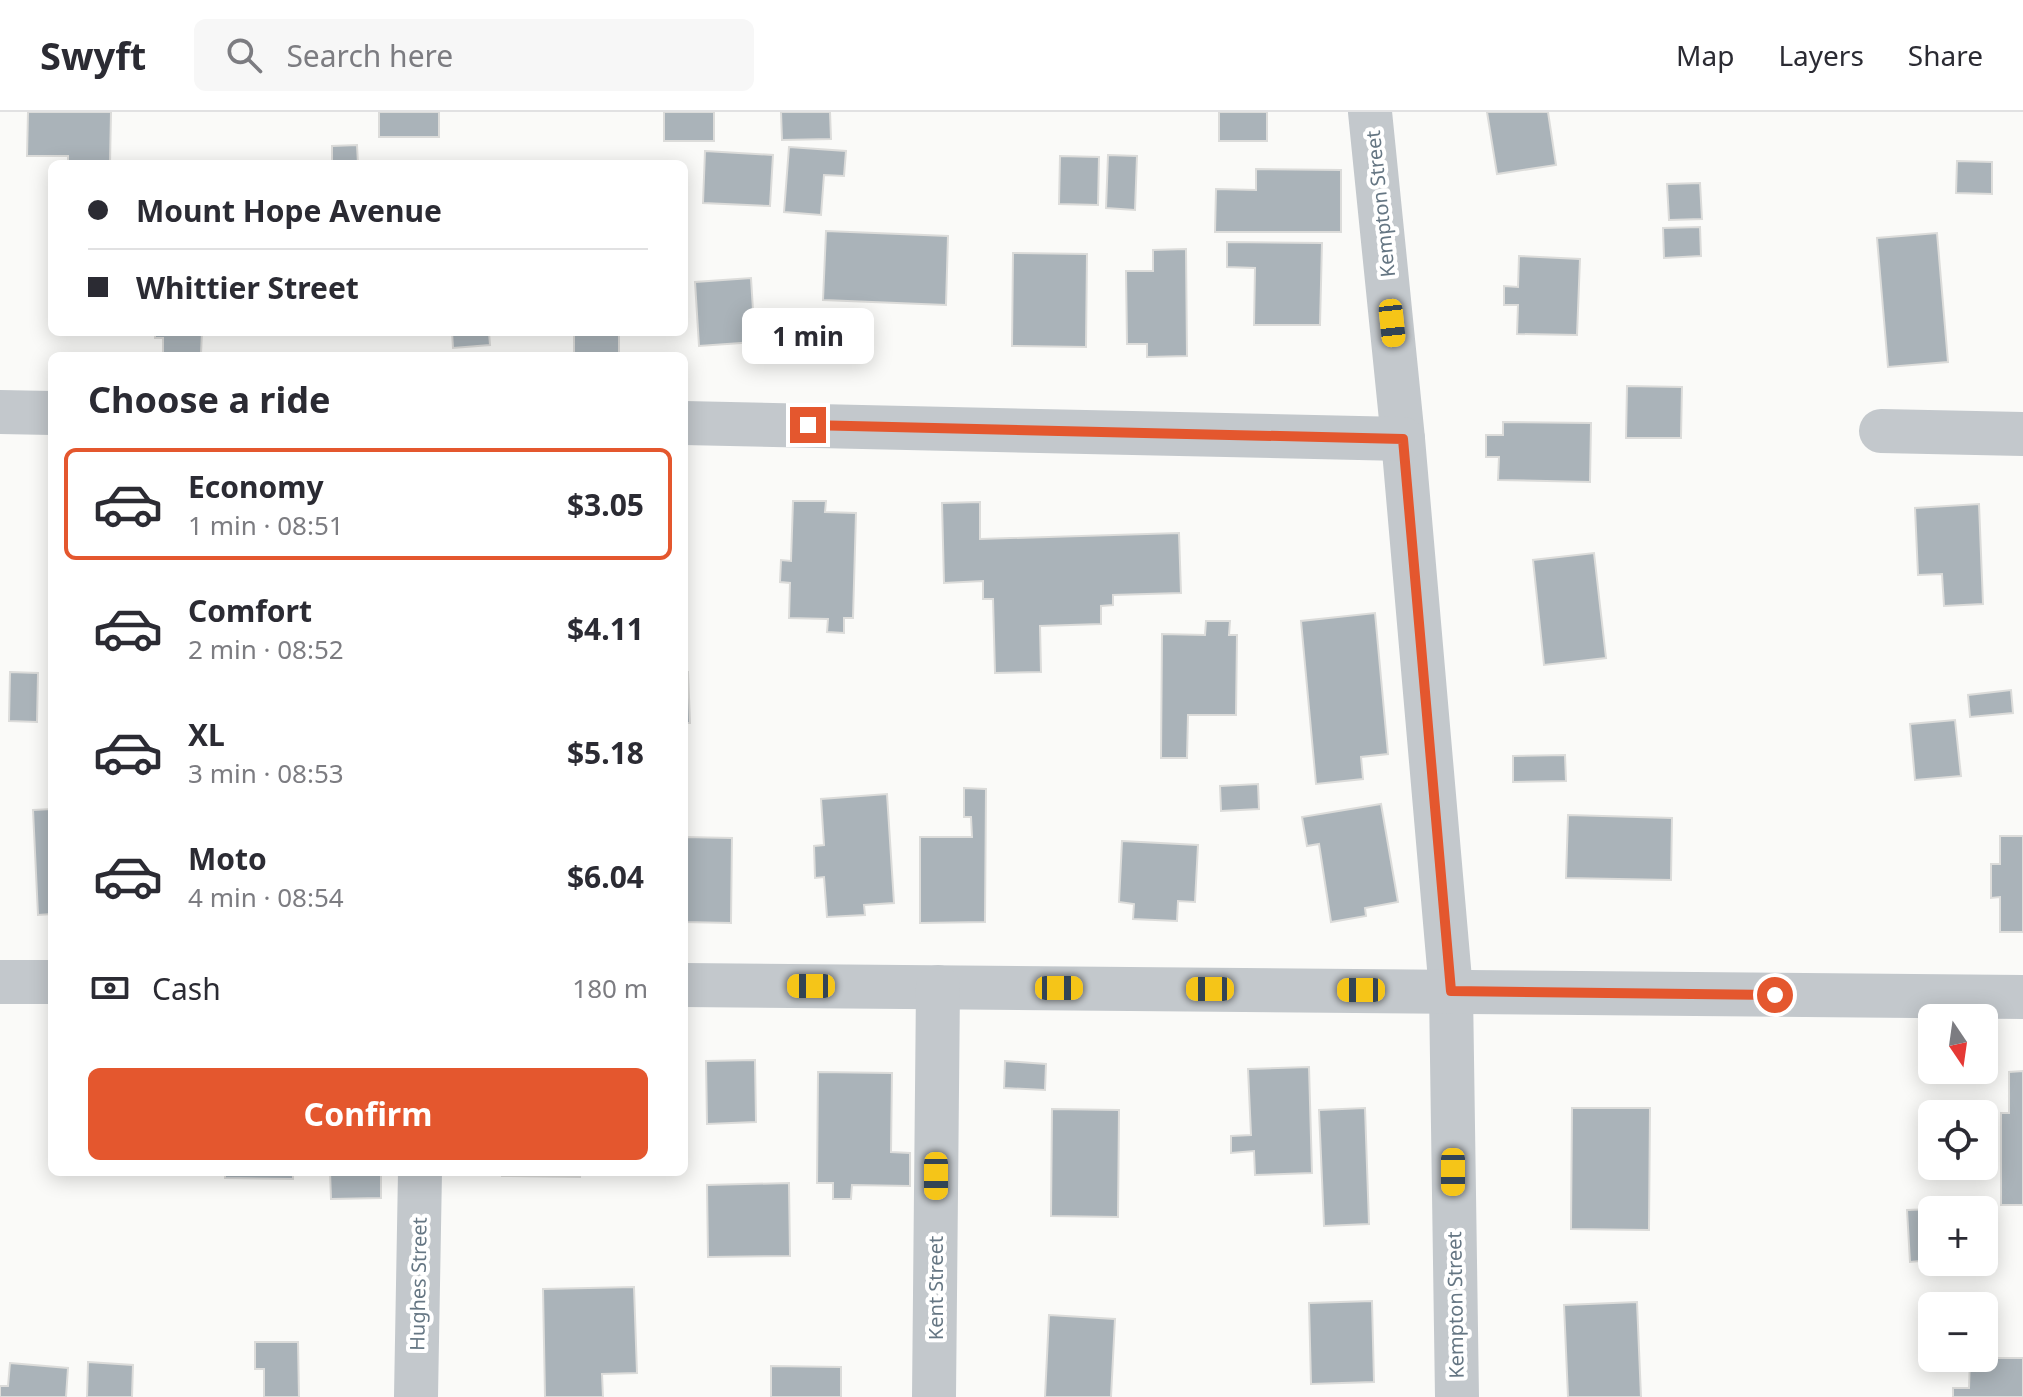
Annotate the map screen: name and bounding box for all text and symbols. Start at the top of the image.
search box [194,19,754,91]
text: Swyft [40,29,146,81]
icon: search [222,33,266,77]
text: Search here [286,35,453,76]
text: Map [1676,36,1734,74]
text: Layers [1778,36,1864,74]
text: Share [1908,36,1983,74]
street label: Kempton Street [1359,129,1401,279]
text: Mount Hope Avenue [136,190,442,231]
text: Whittier Street [136,267,359,308]
car [1378,298,1406,348]
callout: 1 min [742,309,874,365]
text: 1 min [772,318,844,354]
text: Choose a ride [88,375,330,424]
route end [790,407,826,443]
text: Economy [188,466,324,507]
icon: car [92,468,164,540]
text: $3.05 [567,484,644,525]
text: 1 min · 08:51 [188,507,344,543]
text: Comfort [188,590,312,631]
icon: car [92,592,164,664]
text: $4.11 [567,608,644,649]
text: 2 min · 08:52 [188,631,344,667]
text: XL [188,714,225,755]
icon: car [92,716,164,788]
text: $5.18 [567,732,644,773]
text: 3 min · 08:53 [188,755,344,791]
text: Moto [188,838,267,879]
icon: car [92,840,164,912]
text: $6.04 [567,856,644,897]
text: 4 min · 08:54 [188,879,344,915]
icon: cash [88,966,132,1010]
text: Cash [152,968,221,1009]
text: 180 m [572,970,648,1006]
car [787,974,835,998]
car [1035,976,1083,1000]
car [1186,977,1234,1001]
route start [1757,977,1793,1013]
car [1337,978,1385,1002]
north arrow [1918,1004,1998,1084]
map controls [1918,1004,1998,1372]
button: Confirm [88,1068,648,1160]
button: locate [1918,1100,1998,1180]
car [1441,1148,1465,1196]
car [924,1152,948,1200]
button: + [1918,1196,1998,1276]
street label: Hughes Street [403,1217,433,1351]
street label: Kempton Street [1440,1231,1470,1379]
street label: Kent Street [922,1236,949,1340]
button: − [1918,1292,1998,1372]

